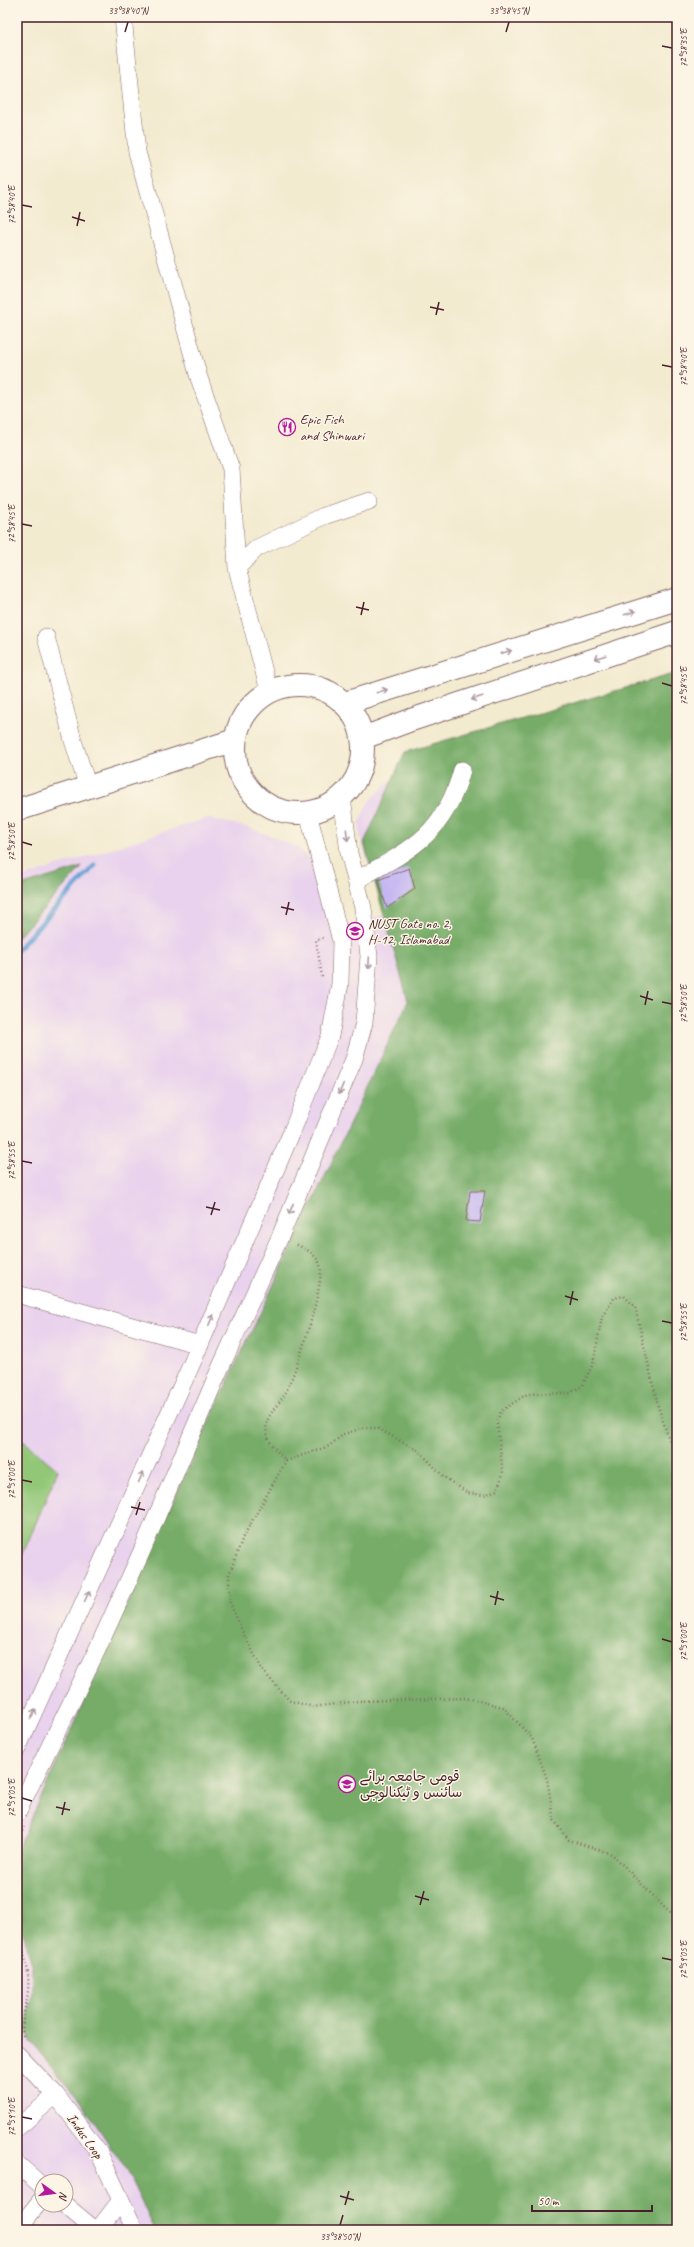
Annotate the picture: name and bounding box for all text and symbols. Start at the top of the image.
text: 33°38'40"N [108,4,150,17]
text: 33°38'45"N [489,4,531,17]
text: 72°58'35"E [677,27,690,67]
text: 72°58'40"E [5,184,18,224]
text: 72°58'40"E [677,346,690,386]
place label: Epic Fish and Shinwari [300,411,366,444]
restaurant icon: Epic Fish and Shinwari [277,417,297,437]
text: 72°58'45"E [5,503,18,543]
one-way arrow [624,609,637,616]
one-way arrow [500,648,513,655]
one-way arrow [594,654,606,662]
text: 72°58'45"E [677,665,690,705]
one-way arrow [375,687,388,694]
one-way arrow [470,695,483,702]
text: 72°58'50"E [5,821,18,861]
one-way arrow [343,828,351,841]
place label: NUST Gate no. 2, H-12, Islamabad [368,915,452,948]
school or university icon: NUST Gate no. 2, H-12, Islamabad [345,921,365,941]
one-way arrow [365,956,372,969]
text: 72°58'50"E [677,983,690,1023]
one-way arrow [337,1082,344,1094]
text: 72°58'55"E [5,1140,18,1180]
one-way arrow [287,1203,295,1215]
text: 72°58'55"E [677,1302,690,1342]
one-way arrow [207,1315,215,1327]
text: 72°59'00"E [5,1459,18,1499]
one-way arrow [138,1472,145,1484]
one-way arrow [84,1590,92,1602]
text: 72°59'00"E [677,1621,690,1661]
one-way arrow [30,1708,37,1720]
place label: قومی جامعہ برائے سائنس و ٹیکنالوجی [360,1768,462,1802]
school or university icon: قومی جامعہ برائے سائنس و ٹیکنالوجی [337,1774,357,1794]
text: 72°59'05"E [5,1777,18,1817]
text: 72°59'05"E [677,1939,690,1979]
text: 72°59'10"E [5,2096,18,2136]
street label: Indus Loop [63,2110,107,2163]
north arrow [34,2173,74,2213]
scale bar [532,2187,652,2213]
text: N [56,2190,71,2203]
text: 50 m [538,2193,560,2209]
text: 33°38'50"N [320,2230,362,2243]

